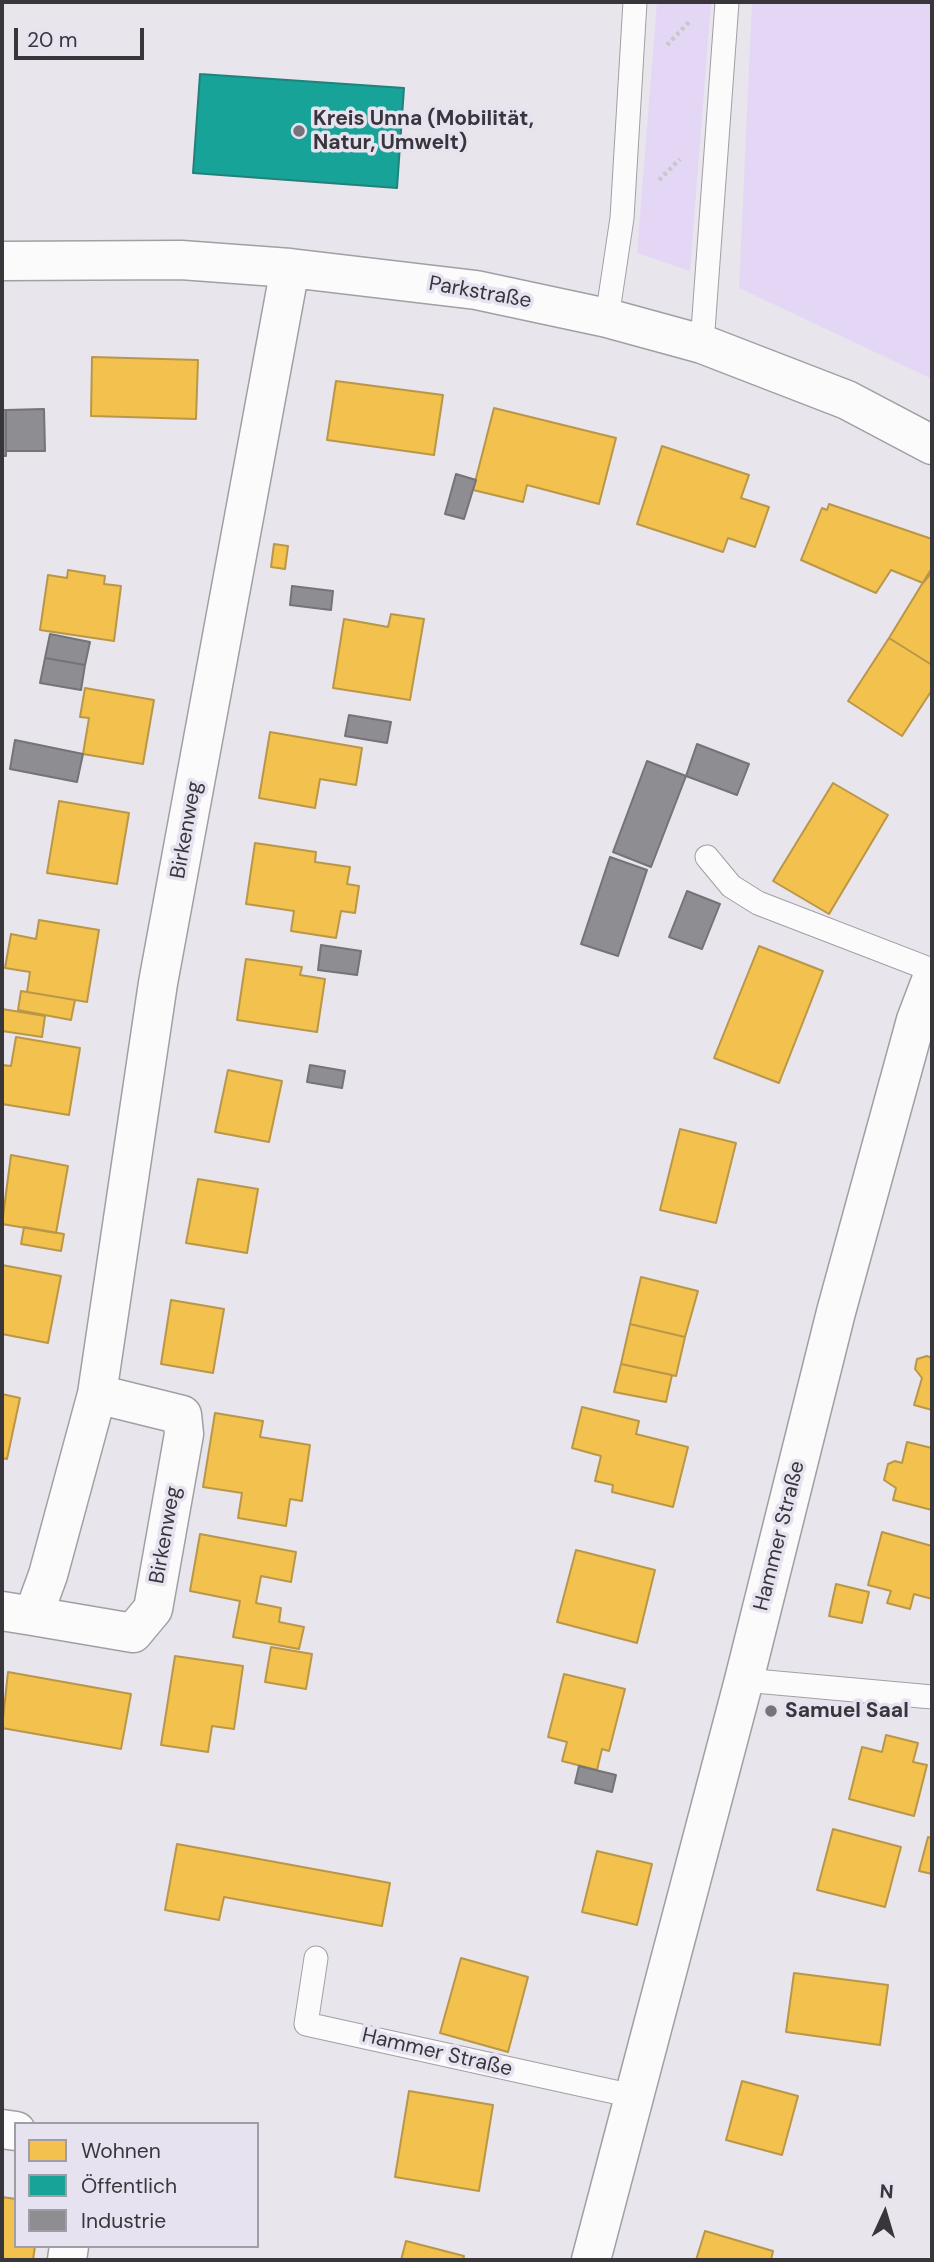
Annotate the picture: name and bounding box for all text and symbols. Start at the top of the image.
scale bar [18,14,147,58]
text: 20 m [27,26,78,54]
place label: Kreis Unna (Mobilität, Natur, Umwelt) [313,106,534,156]
marker: Kreis Unna (Mobilität, Natur, Umwelt) [291,123,307,139]
street label: Parkstraße [427,272,533,314]
street label: Birkenweg [166,779,208,881]
street label: Hammer Straße [749,1458,811,1614]
street label: Birkenweg [145,1484,187,1586]
place label: Samuel Saal [785,1698,909,1724]
marker: Samuel Saal [763,1703,779,1719]
street label: Hammer Straße [359,2023,515,2083]
legend [14,2122,259,2248]
text: Wohnen [81,2137,161,2165]
text: Öffentlich [81,2172,177,2200]
north arrow [850,2178,920,2248]
text: N [879,2179,894,2205]
text: Industrie [81,2207,166,2235]

